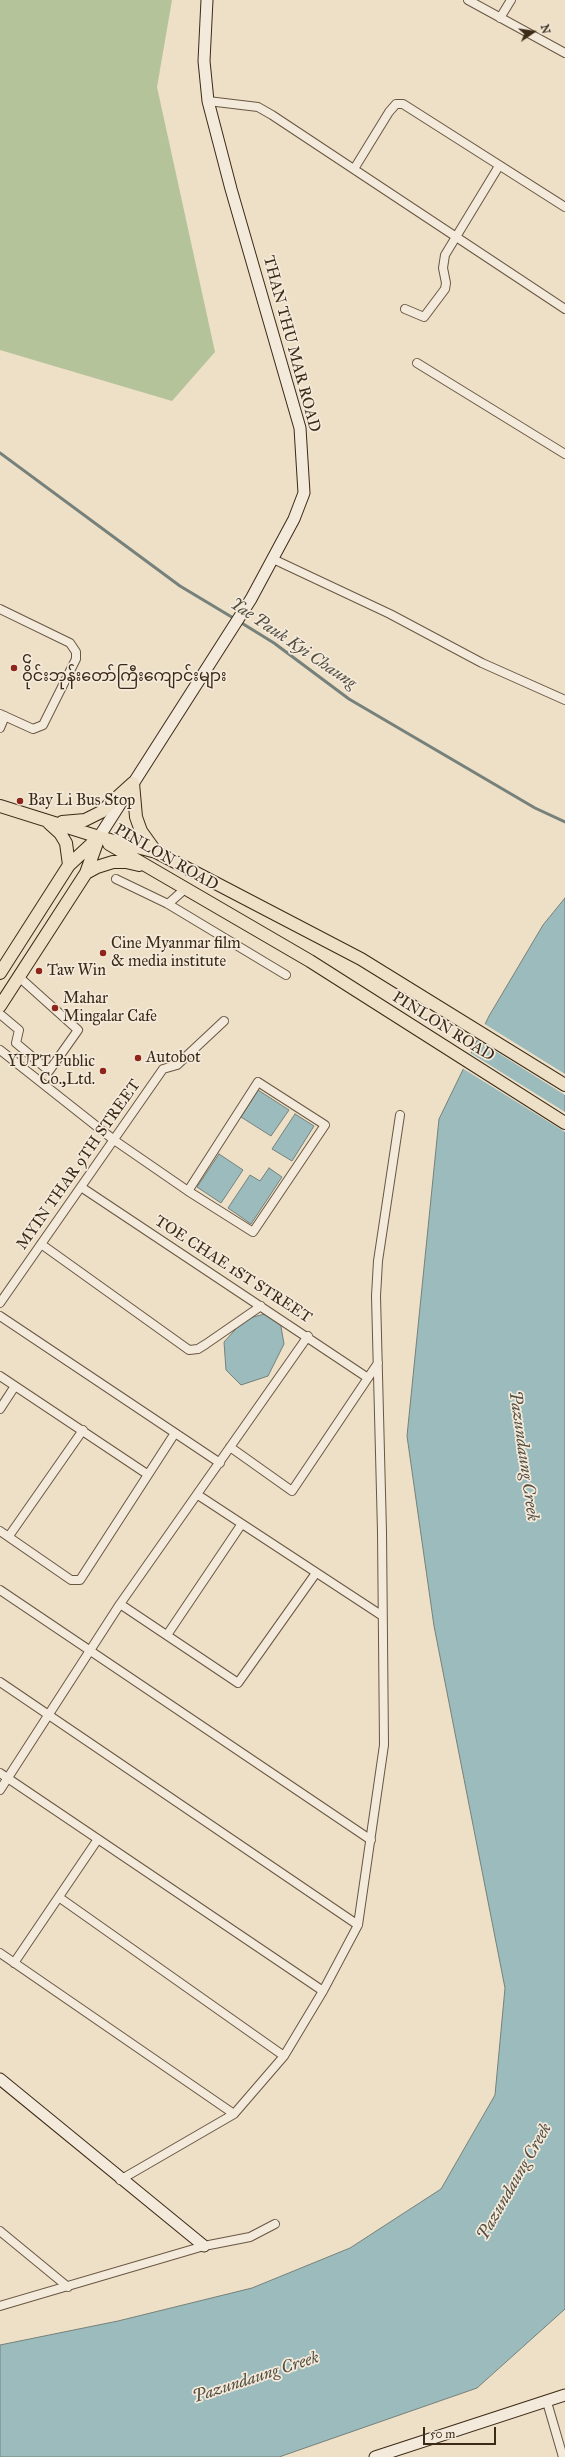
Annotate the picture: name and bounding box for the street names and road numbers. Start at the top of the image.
street label: THAN THU MAR ROAD [258,254,324,434]
street label: PINLON ROAD [111,821,221,895]
street label: PINLON ROAD [388,988,498,1066]
street label: MYIN THAR 9TH STREET [13,1076,145,1254]
street label: TOE CHAE 1ST STREET [151,1212,315,1328]

